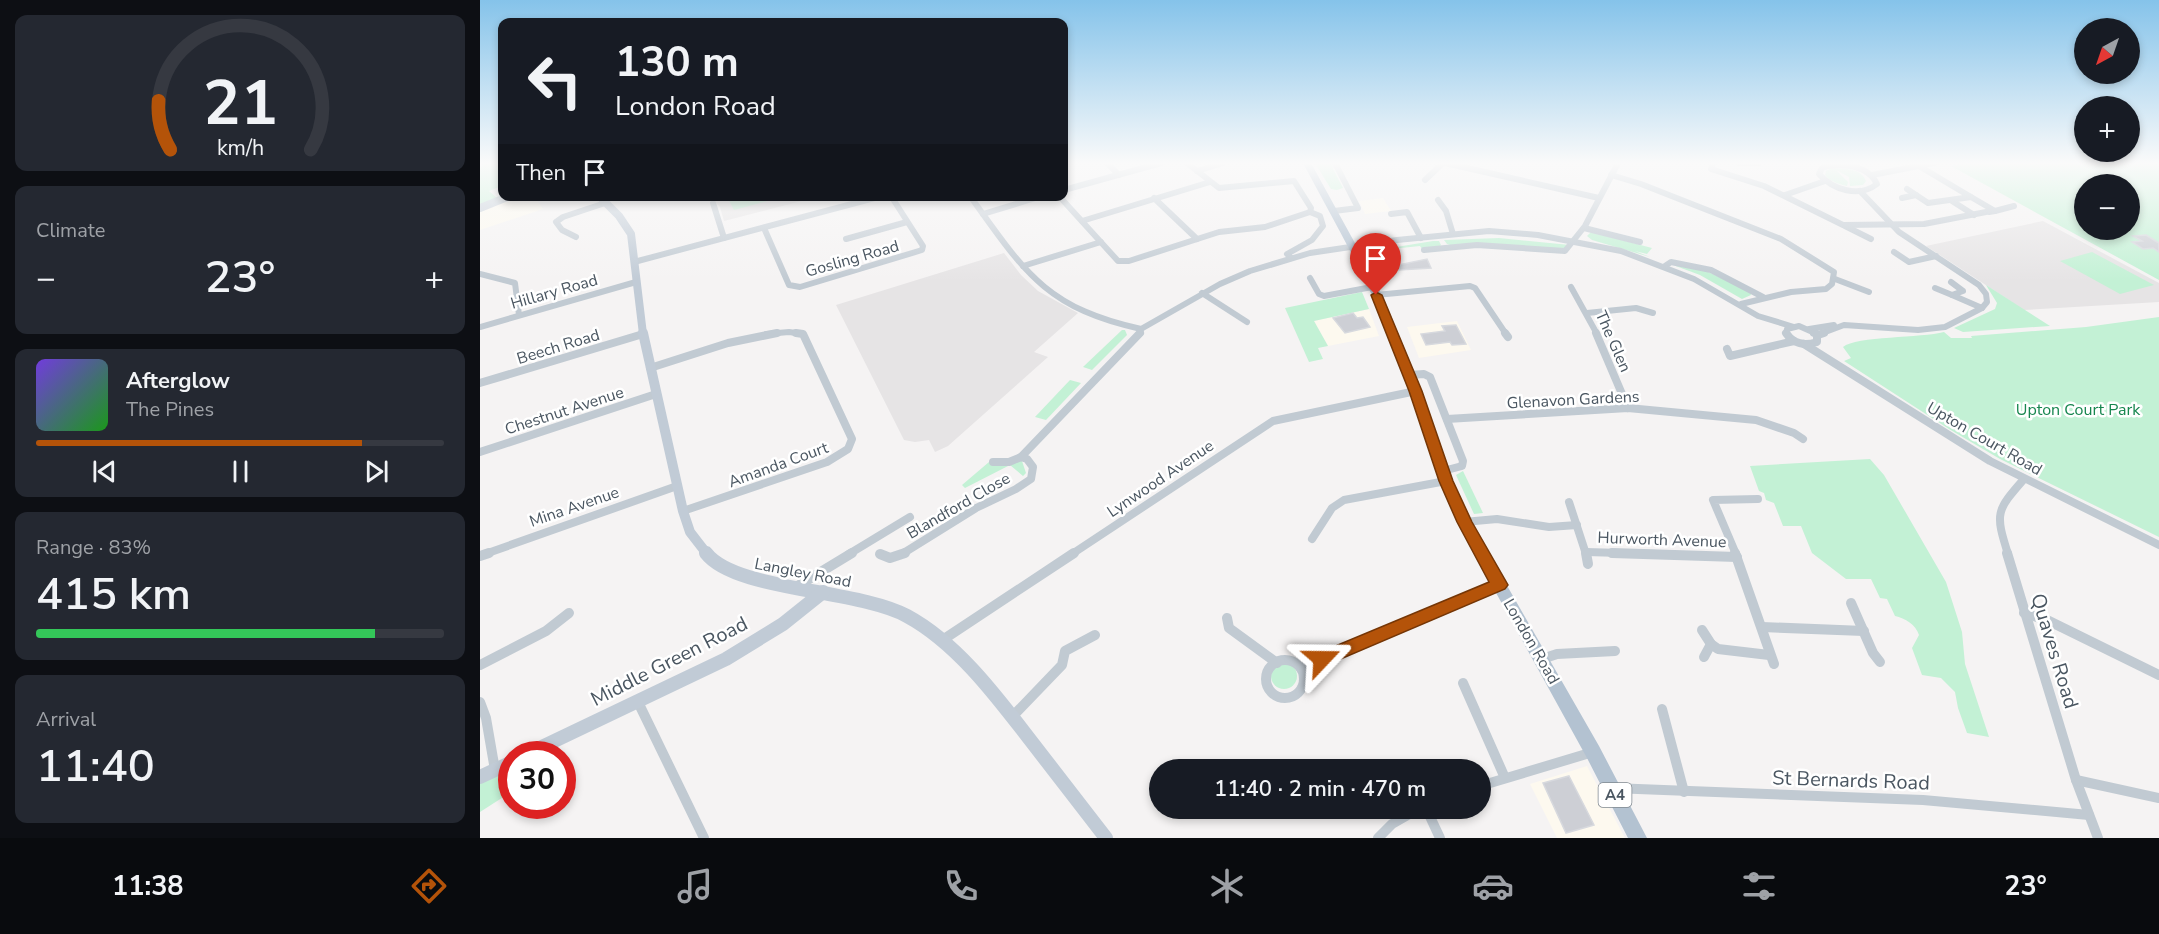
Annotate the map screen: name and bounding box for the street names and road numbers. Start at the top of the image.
street label: Gosling Road [803,235,902,283]
street label: Hillary Road [508,269,600,315]
street label: The Glen [1590,307,1636,376]
street label: Beech Road [514,324,602,370]
street label: Chestnut Avenue [502,381,627,441]
street label: Glenavon Gardens [1506,386,1640,414]
street label: Upton Court Road [1923,397,2046,481]
street label: Lynwood Avenue [1103,435,1218,523]
street label: Amanda Court [725,437,832,493]
street label: Blandford Close [903,467,1014,544]
street label: Mina Avenue [527,481,622,533]
street label: Hurworth Avenue [1597,527,1727,553]
street label: Langley Road [752,553,853,593]
street label: Quaves Road [2024,590,2085,712]
street label: London Road [1498,595,1564,688]
street label: Middle Green Road [586,610,752,713]
street label: St Bernards Road [1772,764,1930,797]
road number: A4 [1598,783,1632,807]

